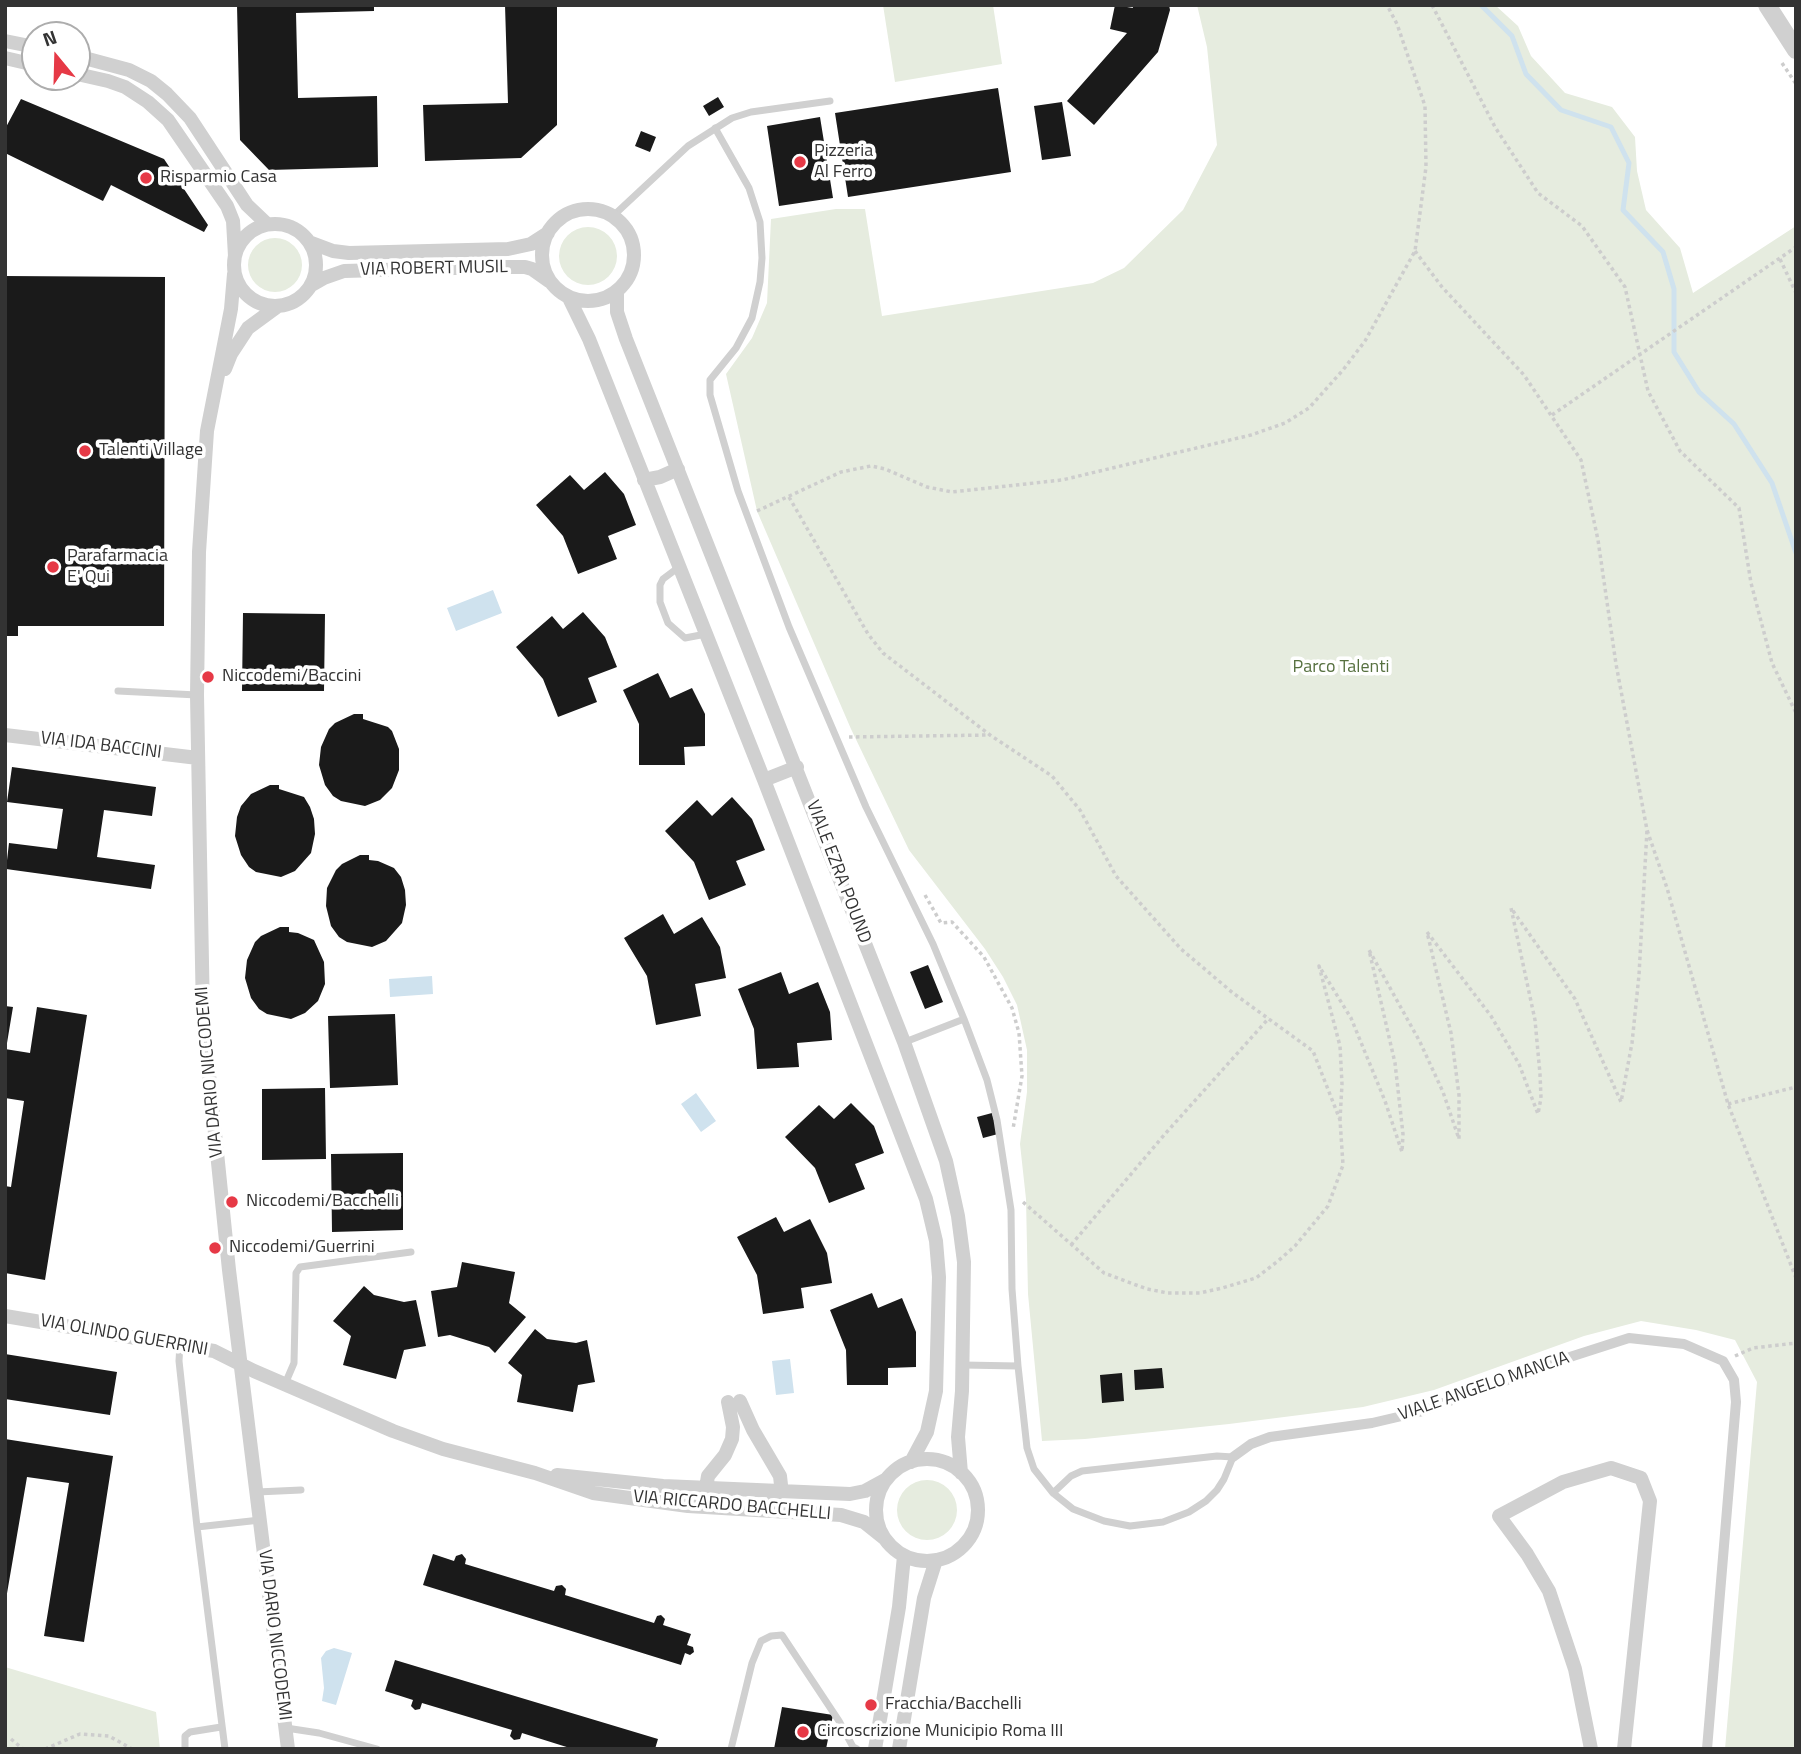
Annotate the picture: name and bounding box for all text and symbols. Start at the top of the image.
north arrow [21,21,91,91]
text: N [39,22,61,53]
place label: Pizzeria Al Ferro [814,141,873,184]
marker: Pizzeria Al Ferro [792,154,808,170]
place label: Risparmio Casa [160,167,277,189]
marker: Risparmio Casa [138,170,154,186]
street label: VIA ROBERT MUSIL [360,257,508,281]
place label: Talenti Village [99,440,203,462]
marker: Talenti Village [77,443,93,459]
place label: Parafarmacia E' Qui [67,546,168,588]
marker: Parafarmacia E' Qui [45,559,61,575]
park label: Parco Talenti [1293,657,1389,679]
place label: Niccodemi/Baccini [222,666,361,688]
marker: Niccodemi/Baccini [200,669,216,685]
street label: VIA IDA BACCINI [39,728,163,764]
street label: VIALE EZRA POUND [801,797,875,947]
street label: VIA DARIO NICCODEMI [192,985,228,1159]
place label: Niccodemi/Bacchelli [246,1191,399,1213]
marker: Niccodemi/Bacchelli [224,1194,240,1210]
place label: Niccodemi/Guerrini [229,1237,375,1259]
marker: Niccodemi/Guerrini [207,1240,223,1256]
street label: VIA OLINDO GUERRINI [38,1311,210,1361]
street label: VIALE ANGELO MANCIA [1396,1348,1572,1426]
street label: VIA RICCARDO BACCHELLI [632,1487,832,1525]
street label: VIA DARIO NICCODEMI [253,1548,295,1722]
place label: Fracchia/Bacchelli [885,1694,1022,1716]
marker: Fracchia/Bacchelli [863,1697,879,1713]
place label: Circoscrizione Municipio Roma III [817,1721,1063,1743]
marker: Circoscrizione Municipio Roma III [795,1724,811,1740]

